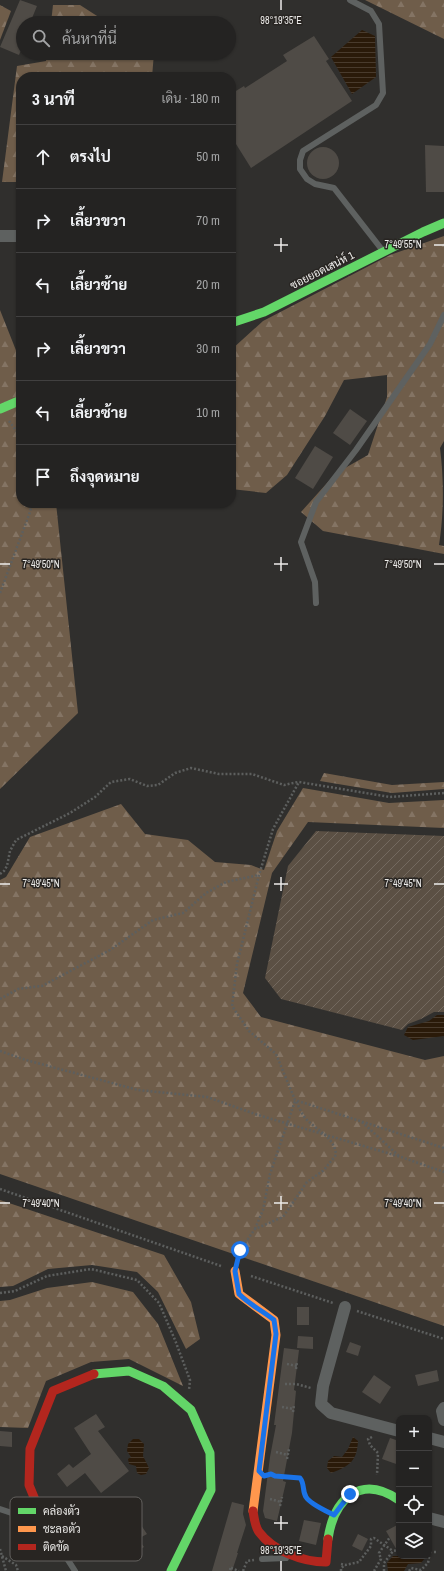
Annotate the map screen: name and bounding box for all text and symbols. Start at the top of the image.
text: 98°19'35"E [260,14,302,27]
search box [16,16,236,60]
icon: search [30,27,52,49]
text: ค้นหาที่นี่ [62,28,117,49]
text: 3 นาที [32,87,75,110]
text: เดิน · 180 m [161,90,220,107]
icon: ahead [32,146,54,168]
text: ตรงไป [70,146,111,167]
text: 50 m [196,148,220,165]
icon: right [32,210,54,232]
text: เลี้ยวขวา [70,210,126,231]
text: 70 m [196,212,220,229]
text: 7°49'55"N [384,238,422,251]
street label: ซอยยอดเสน่ห์ 1 [287,247,356,292]
icon: left [32,274,54,296]
text: เลี้ยวซ้าย [70,274,127,295]
text: 20 m [196,276,220,293]
icon: right [32,338,54,360]
text: เลี้ยวขวา [70,338,126,359]
text: 30 m [196,340,220,357]
icon: left [32,402,54,424]
text: เลี้ยวซ้าย [70,402,127,423]
text: 10 m [196,404,220,421]
icon: arrive [32,466,54,488]
text: ถึงจุดหมาย [70,466,140,487]
text: 7°49'50"N [22,558,60,571]
text: 7°49'50"N [384,558,422,571]
text: 7°49'45"N [22,877,60,890]
text: 7°49'45"N [384,877,422,890]
text: 7°49'40"N [22,1197,60,1210]
text: 7°49'40"N [384,1197,422,1210]
route start [231,1241,249,1259]
map controls [396,1415,432,1559]
button: + [396,1415,432,1451]
button: − [396,1451,432,1487]
route end [341,1485,359,1503]
button: locate [396,1487,432,1523]
legend [10,1497,142,1561]
text: คล่องตัว [43,1504,80,1518]
text: ชะลอตัว [43,1522,81,1536]
button: layers [396,1523,432,1559]
text: ติดขัด [43,1540,69,1554]
text: 98°19'35"E [260,1544,302,1557]

